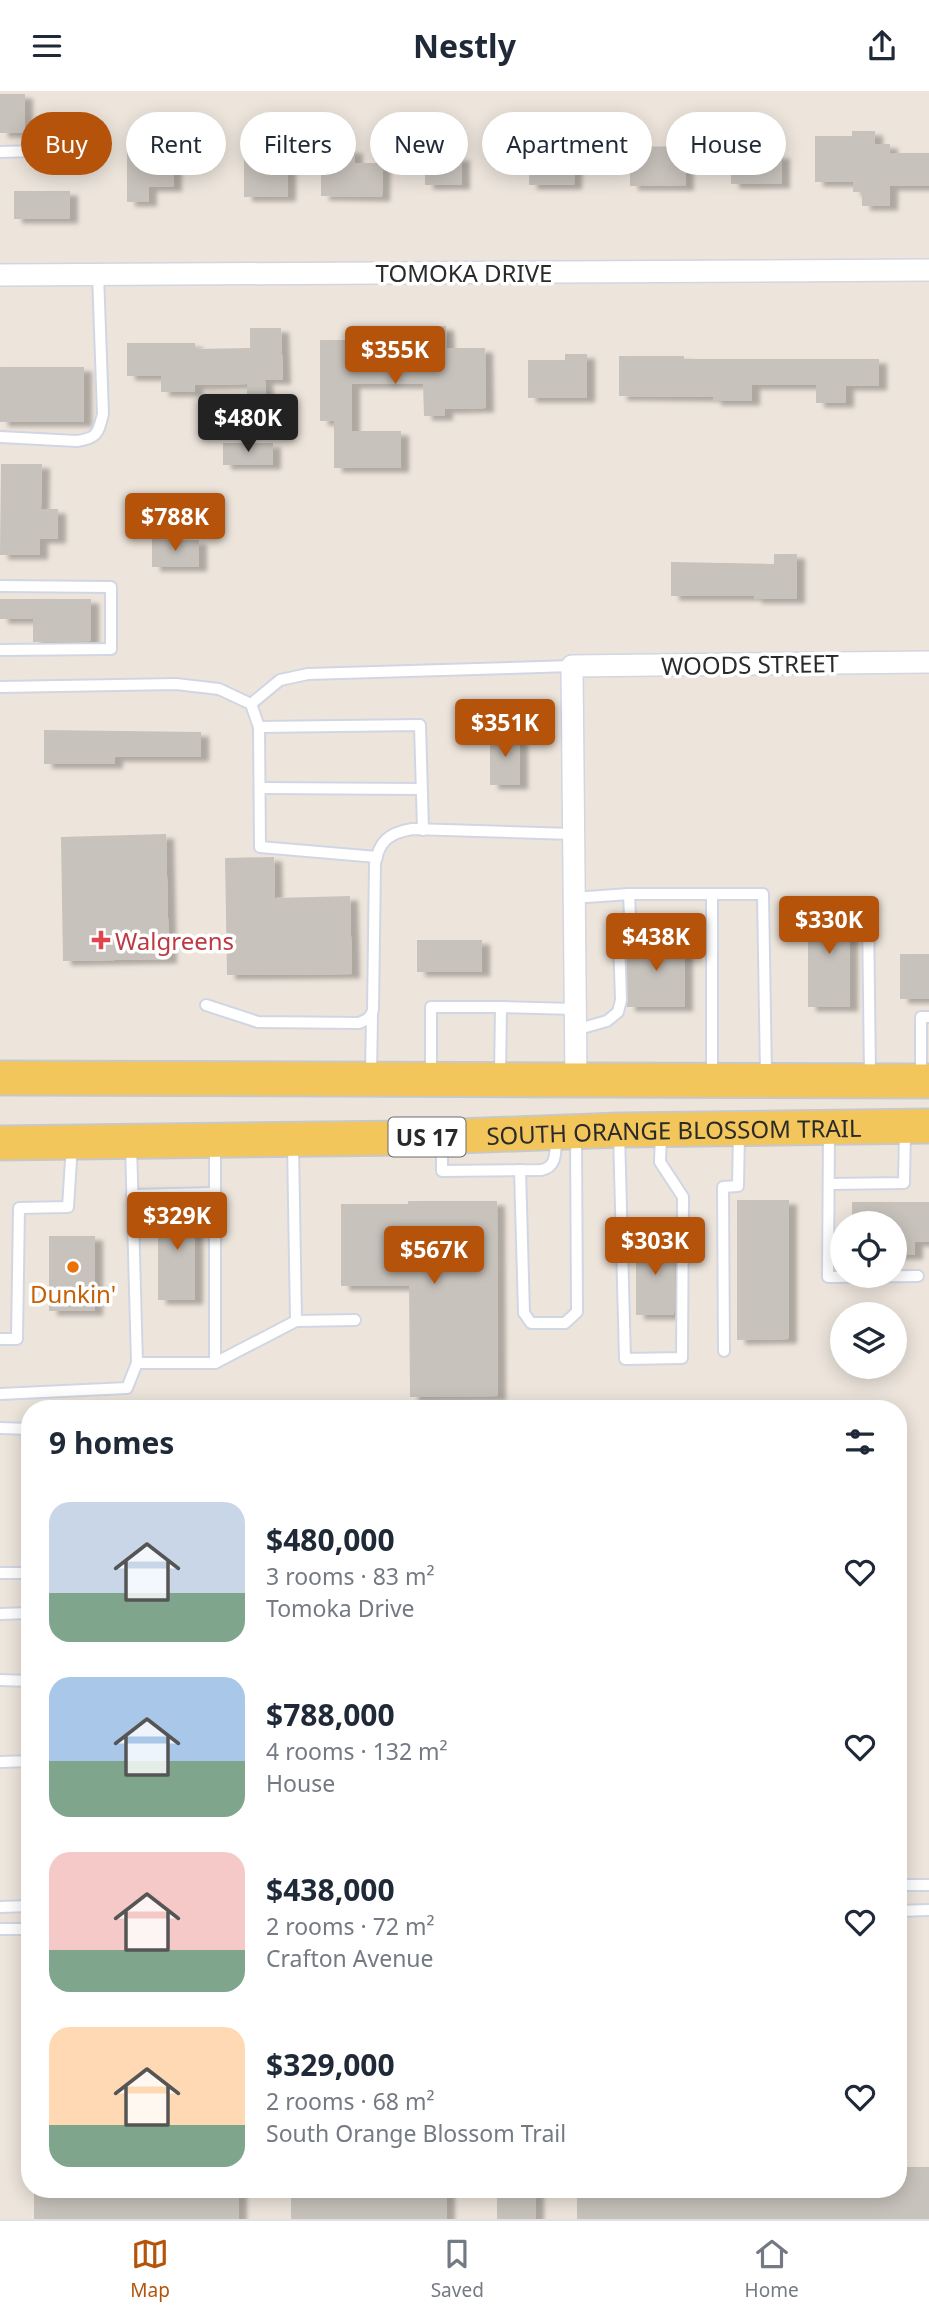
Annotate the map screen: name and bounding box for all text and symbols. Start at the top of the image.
text: Nestly [413,24,516,67]
icon: menu [28,27,66,65]
icon: share [863,27,901,65]
chip: Buy [21,112,112,175]
chip: Rent [126,112,226,175]
chip: Filters [240,112,356,175]
chip: New [370,112,468,175]
chip: Apartment [482,112,652,175]
chip: House [666,112,786,175]
street label: TOMOKA DRIVE [376,256,552,289]
pin: $355K [346,327,444,386]
text: $355K [361,333,429,365]
pin: $480K [199,395,297,454]
text: $480K [214,401,282,433]
pin: $788K [126,493,224,553]
text: $788K [141,500,209,532]
street label: WOODS STREET [661,646,840,682]
pin: $351K [456,699,554,759]
text: $351K [471,706,539,738]
pin: $330K [780,897,878,956]
text: $330K [795,903,863,935]
pin: $438K [607,913,705,973]
text: $438K [622,920,690,952]
place label: Walgreens [115,924,234,957]
marker: Walgreens [93,932,109,948]
street label: SOUTH ORANGE BLOSSOM TRAIL [486,1110,862,1151]
road number: US 17 [388,1117,466,1156]
pin: $329K [128,1193,226,1252]
text: $329K [143,1199,211,1231]
map controls [830,1211,907,1379]
button: locate [830,1211,907,1288]
pin: $303K [606,1217,704,1277]
text: $303K [621,1224,689,1256]
pin: $567K [385,1227,483,1286]
text: $567K [400,1233,468,1265]
marker: Dunkin' [65,1259,81,1275]
place label: Dunkin' [30,1277,116,1310]
button: layers [830,1302,907,1379]
text: 9 homes [49,1422,174,1463]
icon: filters [841,1423,879,1461]
text: $480,000 [266,1519,395,1560]
icon: home [105,1530,189,1614]
icon: heart [841,1553,879,1591]
text: 3 rooms · 83 m² [266,1560,435,1592]
text: Tomoka Drive [266,1592,415,1624]
text: $788,000 [266,1694,395,1735]
icon: home [105,1705,189,1789]
icon: heart [841,1728,879,1766]
text: 4 rooms · 132 m² [266,1735,448,1767]
text: House [266,1767,335,1799]
text: $438,000 [266,1869,395,1910]
icon: home [105,1880,189,1964]
icon: heart [841,1903,879,1941]
text: 2 rooms · 72 m² [266,1910,435,1942]
text: Crafton Avenue [266,1942,434,1974]
text: $329,000 [266,2044,395,2085]
icon: home [105,2055,189,2139]
icon: heart [841,2078,879,2116]
text: 2 rooms · 68 m² [266,2085,435,2117]
text: South Orange Blossom Trail [266,2117,566,2149]
tab: Map [130,2235,170,2303]
tab: Saved [431,2235,484,2303]
tab: Home [745,2235,799,2303]

